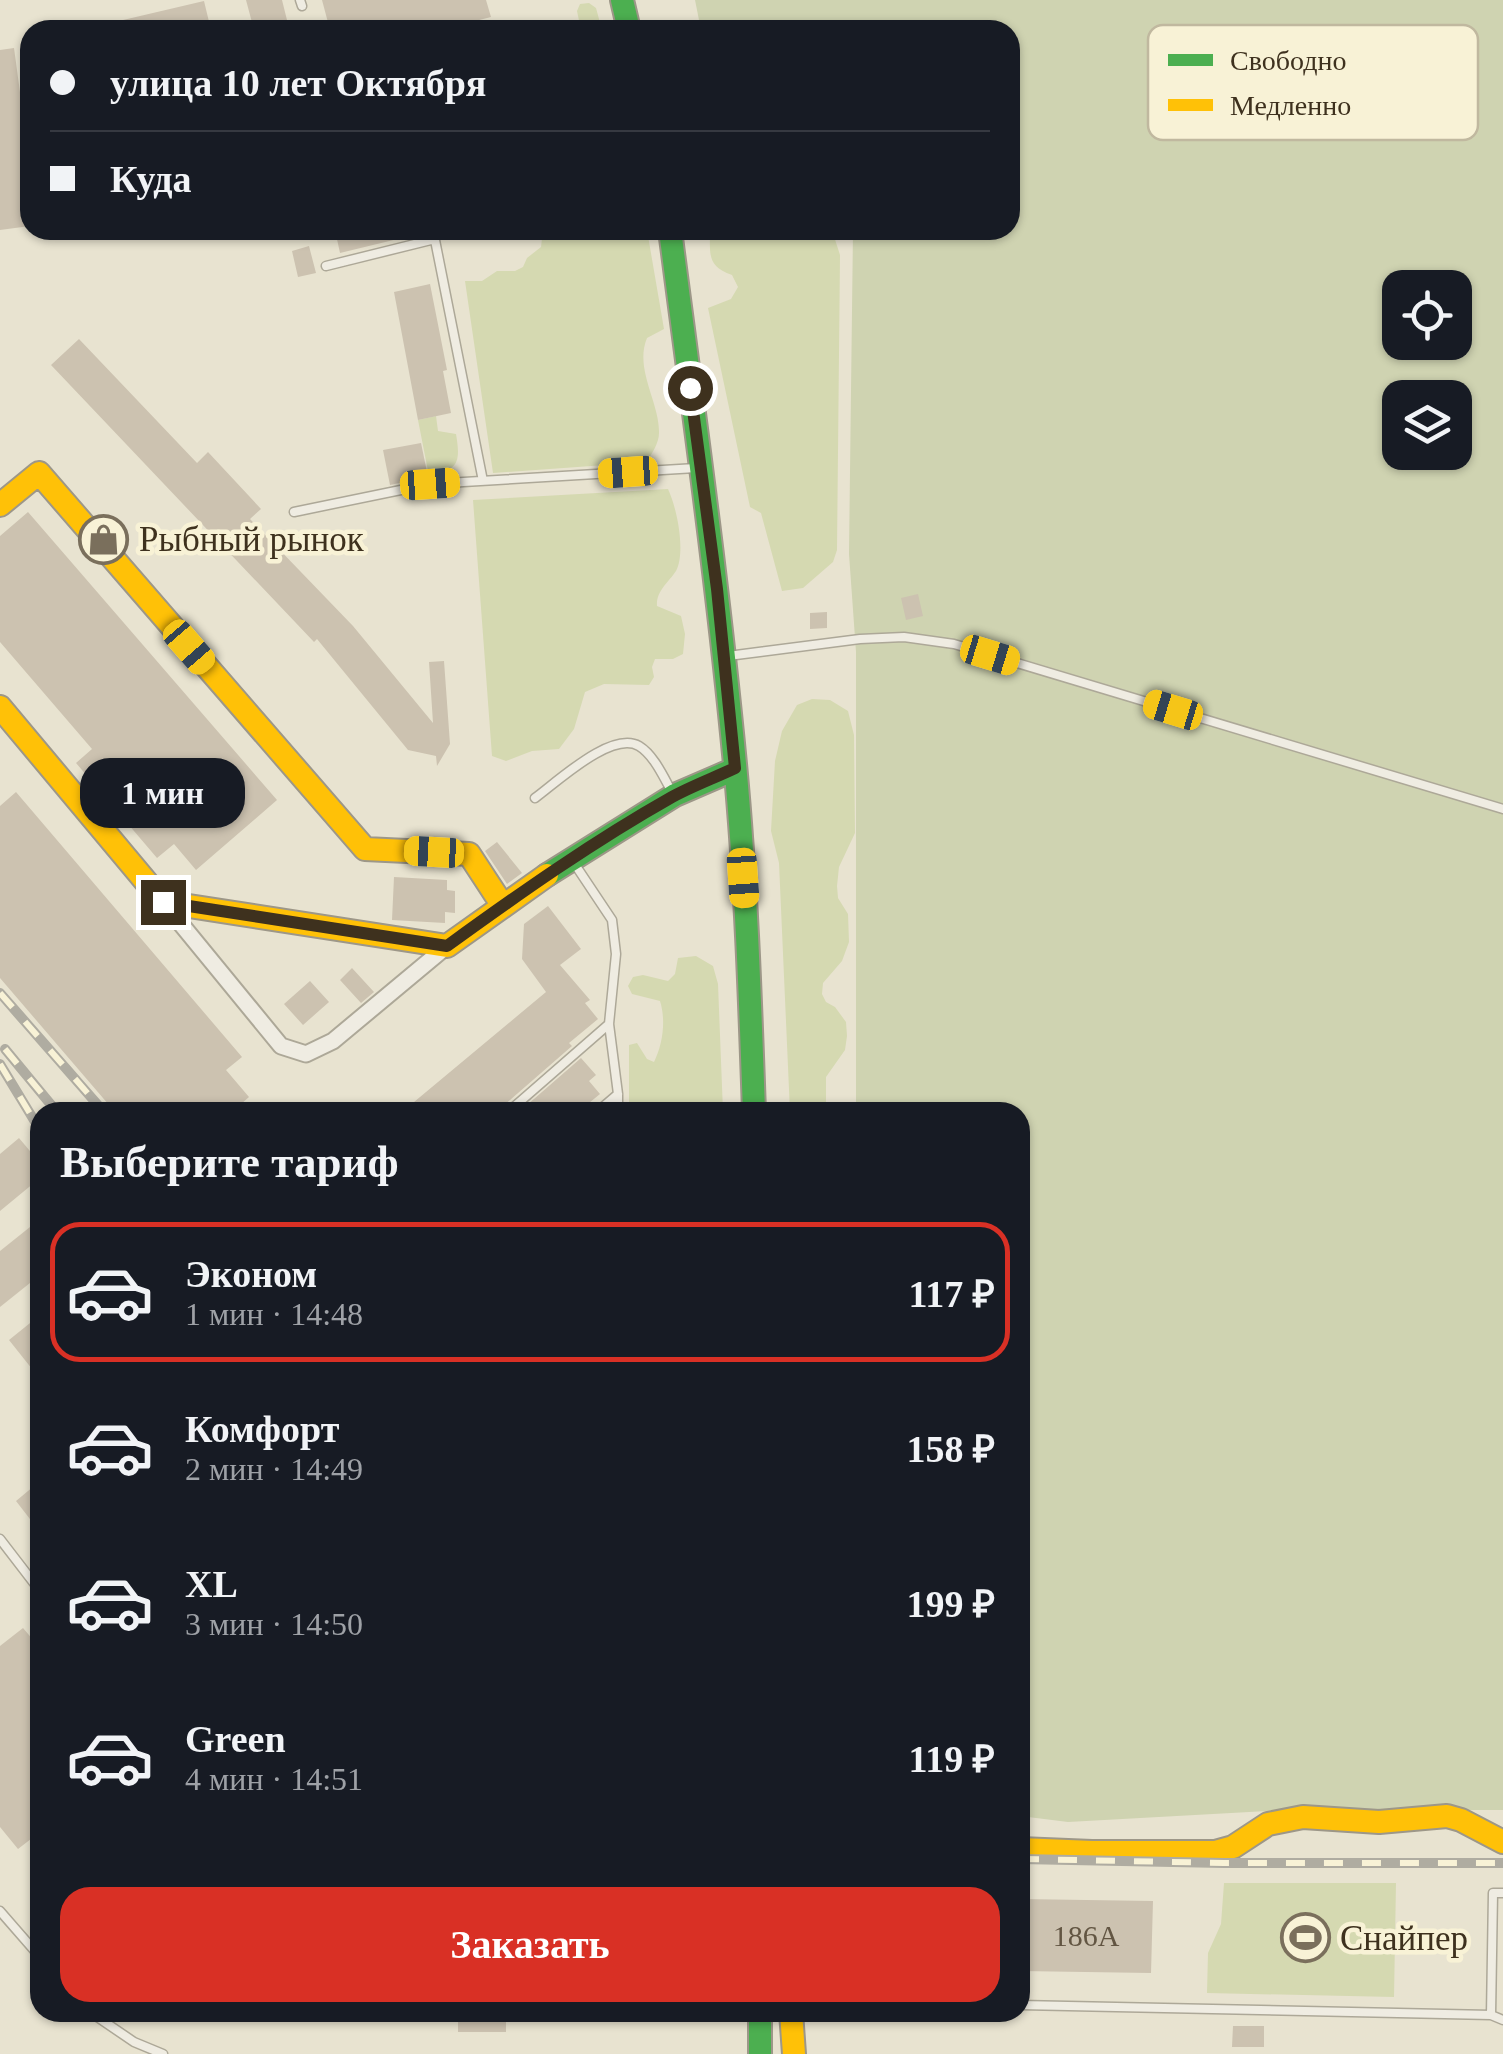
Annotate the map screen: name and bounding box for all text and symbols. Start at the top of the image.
legend [1148,25,1478,140]
text: Свободно [1230,45,1346,76]
text: улица 10 лет Октября [110,62,486,104]
text: Медленно [1230,90,1351,121]
text: Куда [110,158,191,200]
map controls [1382,270,1472,470]
button: locate [1382,270,1472,360]
route start [668,366,713,411]
button: layers [1382,380,1472,470]
car [597,455,659,489]
car [399,467,461,501]
shop icon: Рыбный рынок [78,513,130,565]
place label: Рыбный рынок [139,520,365,559]
car [158,615,220,679]
car [957,632,1023,678]
car [1140,687,1206,733]
callout: 1 мин [80,757,246,827]
text: 1 мин [121,775,204,811]
car [403,835,465,869]
car [726,847,760,909]
route end [141,880,186,925]
text: Выберите тариф [60,1137,399,1187]
icon: car [65,1247,155,1337]
text: Эконом [185,1253,317,1295]
text: 117 ₽ [908,1273,995,1315]
text: 1 мин · 14:48 [185,1296,363,1332]
icon: car [65,1402,155,1492]
text: Комфорт [185,1408,339,1450]
text: 158 ₽ [906,1428,995,1470]
text: 2 мин · 14:49 [185,1451,363,1487]
icon: car [65,1557,155,1647]
text: XL [185,1563,238,1605]
text: 199 ₽ [906,1583,995,1625]
text: 3 мин · 14:50 [185,1606,363,1642]
icon: car [65,1712,155,1802]
text: Green [185,1718,286,1760]
text: 119 ₽ [908,1738,995,1780]
text: 4 мин · 14:51 [185,1761,363,1797]
button: Заказать [60,1887,1000,2002]
sports icon: Снайпер [1279,1912,1331,1964]
house number: 186А [1053,1919,1120,1952]
place label: Снайпер [1340,1919,1468,1958]

